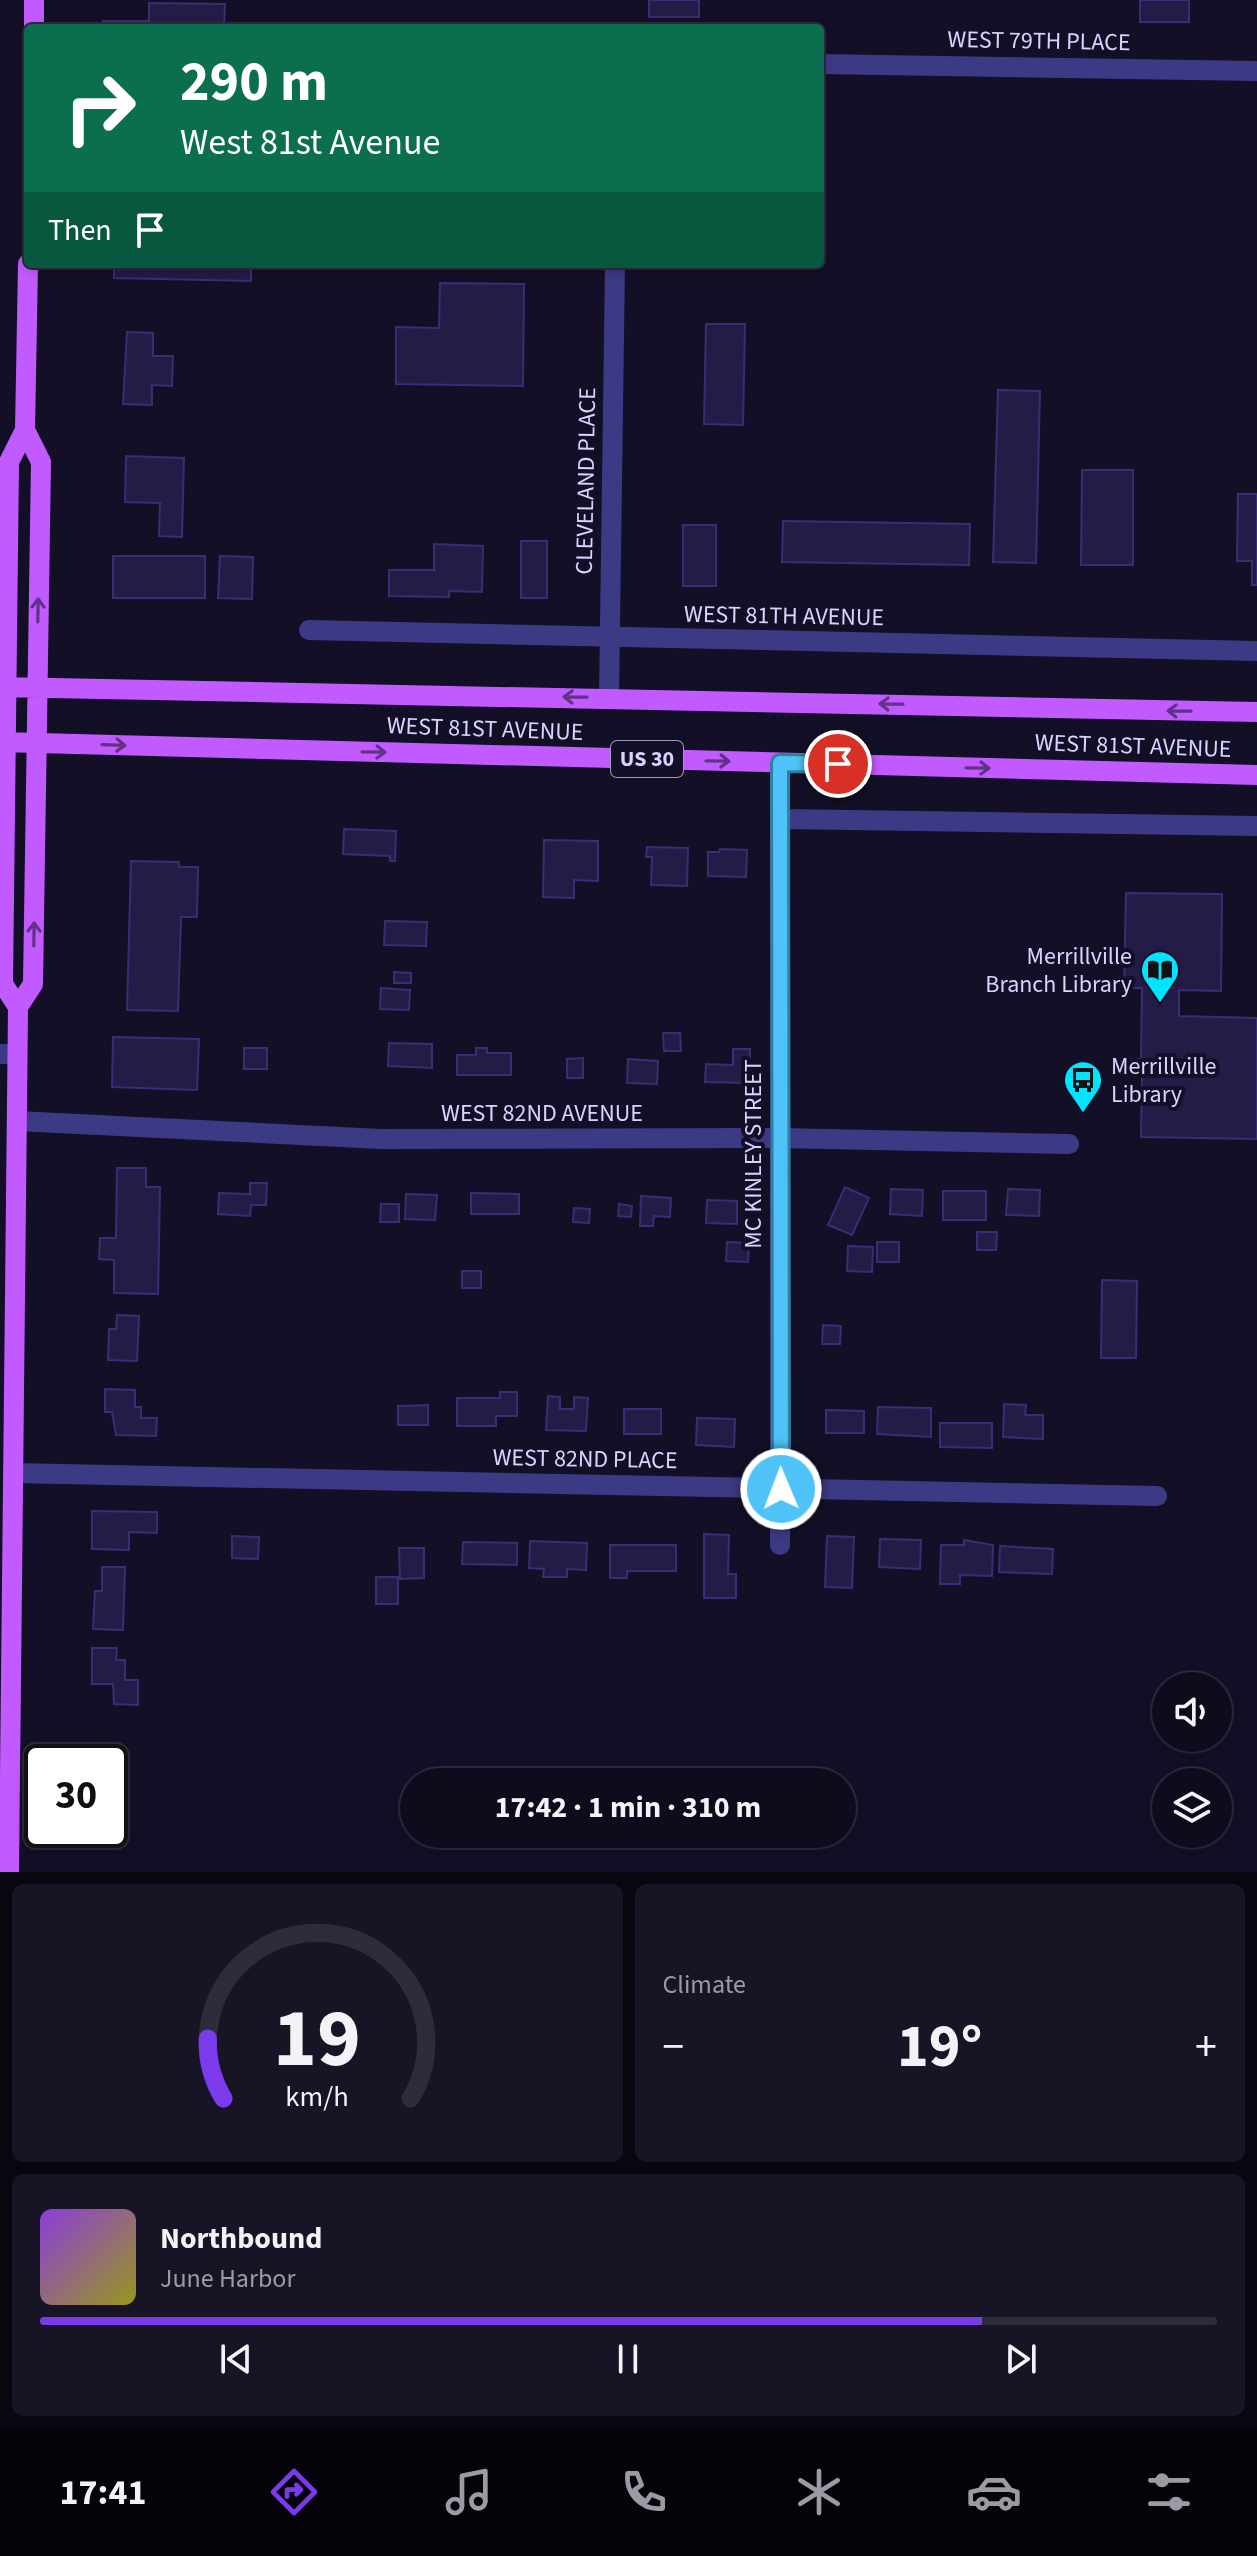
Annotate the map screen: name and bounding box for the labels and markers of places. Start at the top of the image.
pin [804,730,872,798]
place label: Merrillville Branch Library [985,939,1132,1002]
library icon: Merrillville Branch Library [1139,949,1181,1004]
place label: Merrillville Library [1111,1049,1216,1112]
bus stop icon: Merrillville Library [1062,1059,1104,1114]

